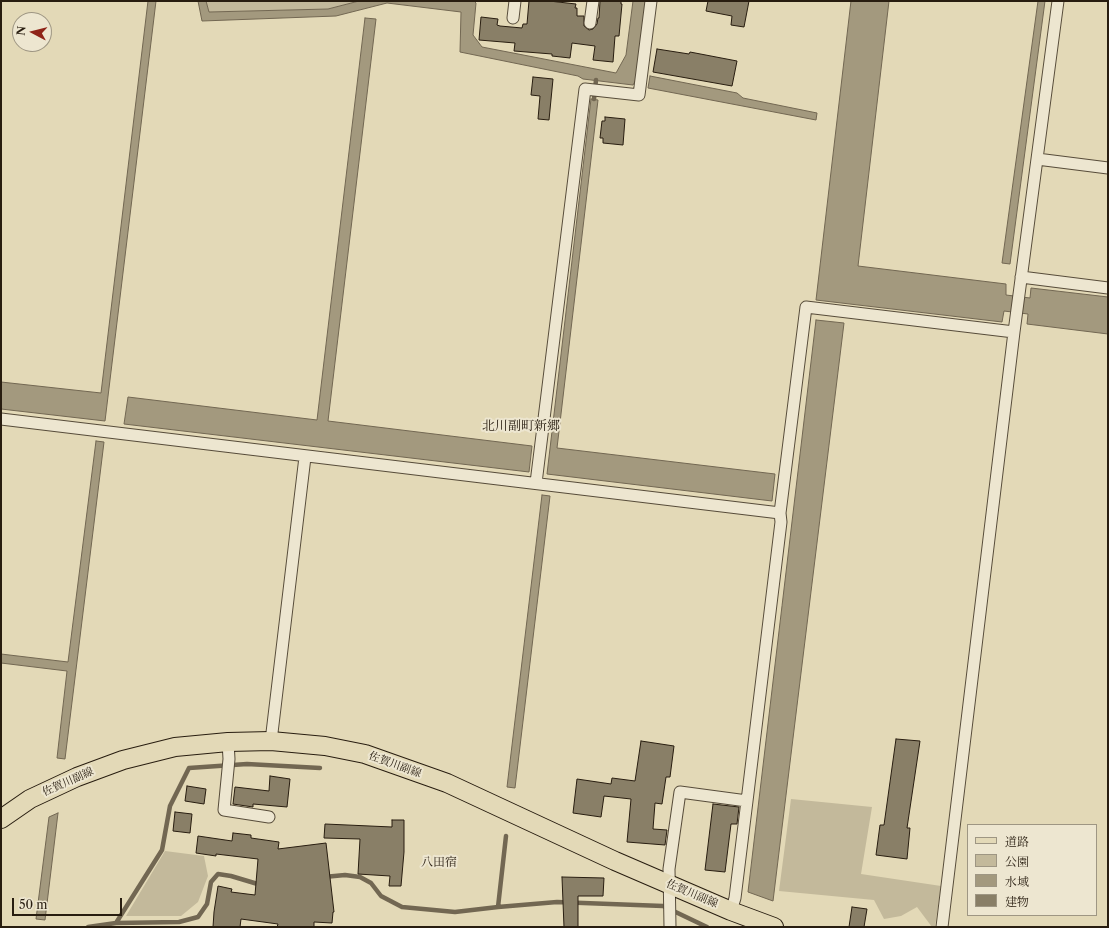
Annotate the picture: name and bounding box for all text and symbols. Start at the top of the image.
north arrow [12,12,52,52]
text: N [14,25,29,36]
district label: 北川副町新郷 [482,418,560,434]
street label: 佐賀川副線 [367,749,423,781]
street label: 佐賀川副線 [40,765,96,799]
legend [967,824,1097,916]
text: 道路 [1005,834,1029,849]
text: 公園 [1005,854,1029,869]
district label: 八田宿 [421,856,457,870]
text: 水域 [1005,874,1029,889]
street label: 佐賀川副線 [664,877,720,911]
scale bar [14,890,124,916]
text: 建物 [1005,894,1029,909]
text: 50 m [19,897,48,912]

